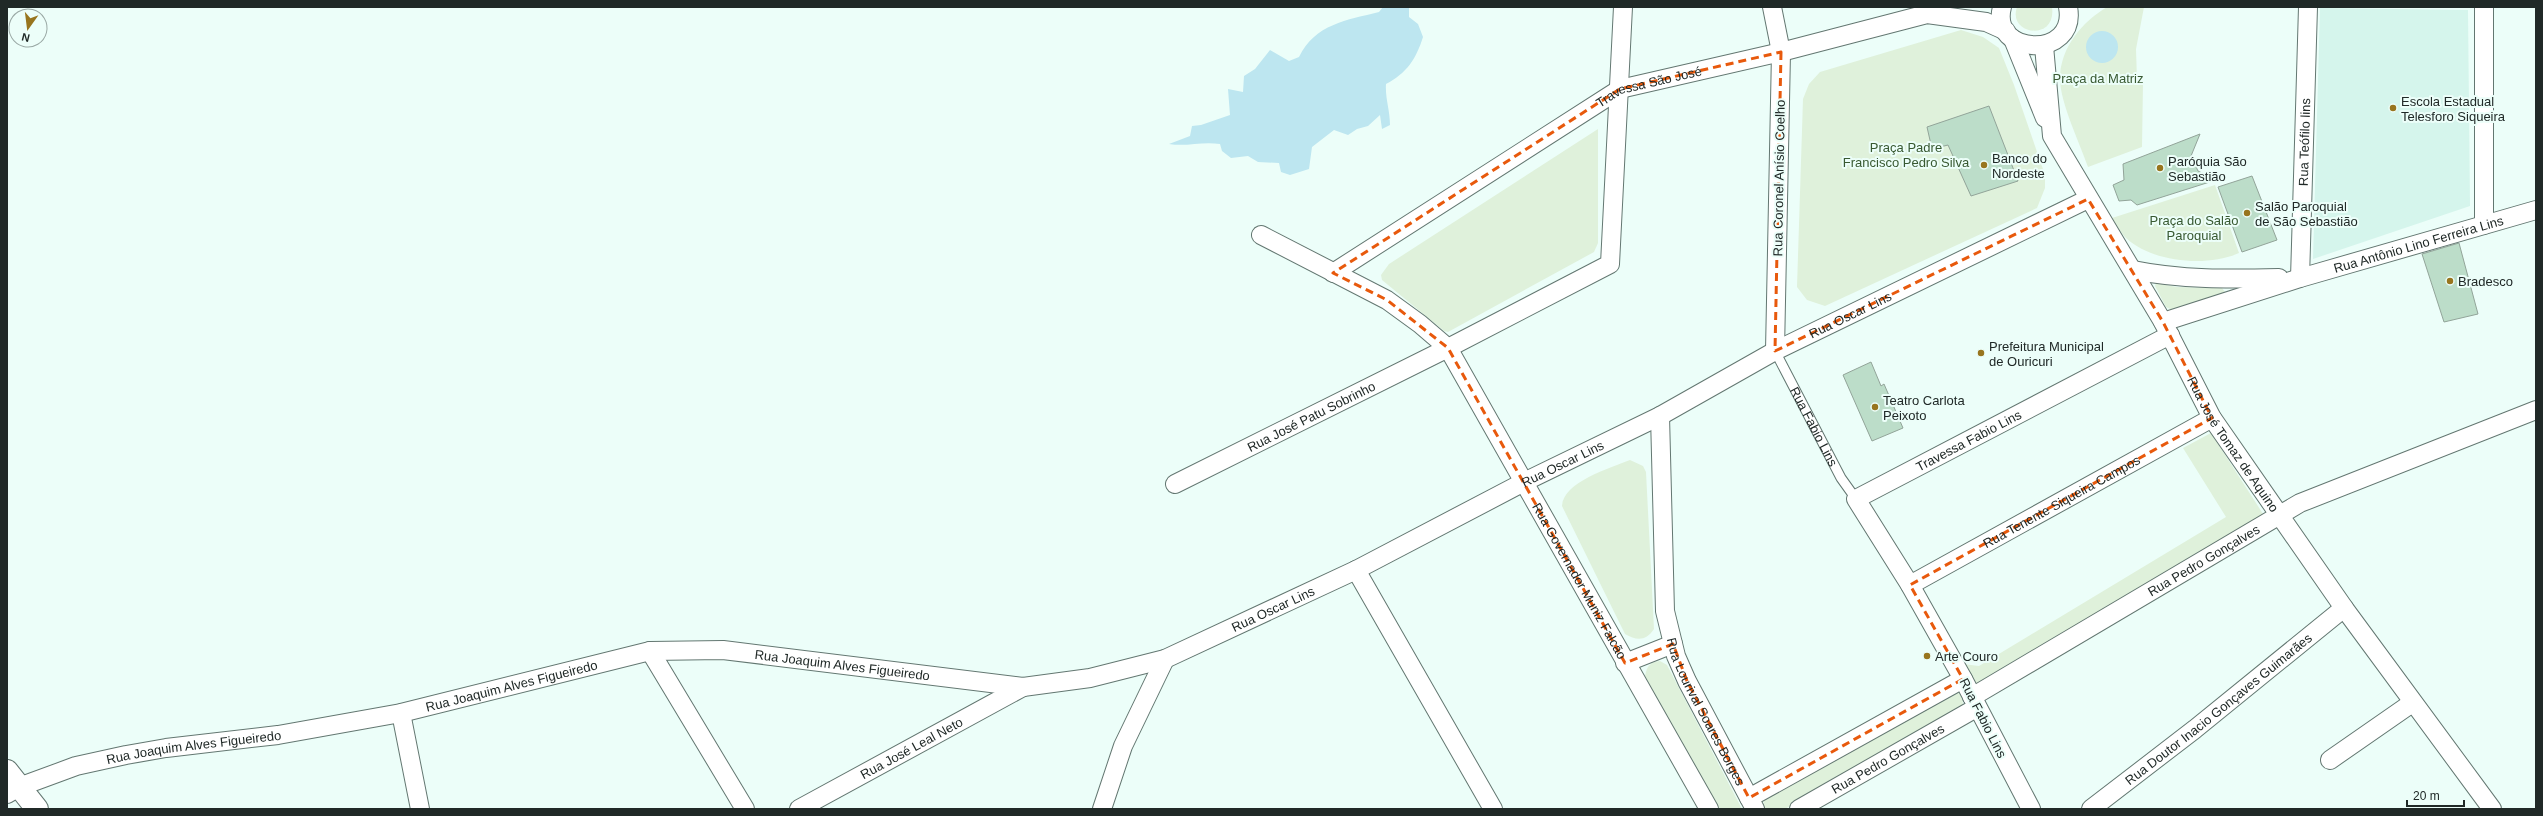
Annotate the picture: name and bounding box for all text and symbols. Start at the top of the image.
north arrow [8,8,48,48]
text: N [20,31,31,44]
street label: Travessa São José [1593,63,1703,110]
park label: Praça da Matriz [2052,71,2144,86]
place label: Escola Estadual Telesforo Siqueira [2401,94,2506,124]
street label: Rua Teófilo lins [2295,97,2313,186]
street label: Rua Coronel Anísio Coelho [1770,99,1788,257]
marker: Escola Estadual Telesforo Siqueira [2388,103,2398,113]
park label: Praça Padre Francisco Pedro Silva [1843,140,1970,170]
place label: Banco do Nordeste [1992,151,2047,181]
place label: Paróquia São Sebastião [2168,154,2247,184]
marker: Banco do Nordeste [1979,160,1989,170]
marker: Paróquia São Sebastião [2155,163,2165,173]
place label: Salão Paroquial de São Sebastião [2255,199,2358,229]
marker: Salão Paroquial de São Sebastião [2242,208,2252,218]
street label: Rua Antônio Lino Ferreira Lins [2332,212,2505,275]
park label: Praça do Salão Paroquial [2150,213,2238,243]
place label: Bradesco [2458,274,2513,289]
marker: Bradesco [2445,276,2455,286]
street label: Rua Oscar Lins [1806,288,1894,341]
place label: Prefeitura Municipal de Ouricuri [1989,339,2104,369]
marker: Prefeitura Municipal de Ouricuri [1976,348,1986,358]
street label: Rua José Tomaz de Aquino [2184,374,2282,515]
street label: Rua José Patu Sobrinho [1245,378,1378,454]
street label: Rua Fabio Lins [1787,384,1841,469]
place label: Teatro Carlota Peixoto [1883,393,1965,423]
marker: Teatro Carlota Peixoto [1870,402,1880,412]
street label: Travessa Fabio Lins [1913,406,2024,474]
street label: Rua Oscar Lins [1519,437,1606,490]
street label: Rua Tenente Siqueira Campos [1980,452,2143,551]
street label: Rua Governador Muniz Falcão [1530,500,1630,662]
street label: Rua Pedro Gonçalves [2145,521,2263,599]
street label: Rua Oscar Lins [1229,583,1317,634]
street label: Rua Doutor Inacio Gonçaves Guimarães [2122,630,2315,788]
street label: Rua Lourival Soares Borges [1664,636,1749,788]
street label: Rua Joaquim Alves Figueiredo [754,646,931,683]
place label: Arte Couro [1935,649,1998,664]
marker: Arte Couro [1922,651,1932,661]
street label: Rua Joaquim Alves Figueiredo [424,657,599,714]
street label: Rua Fabio Lins [1956,676,2010,761]
street label: Rua José Leal Neto [858,714,965,782]
street label: Rua Pedro Gonçalves [1829,720,1947,797]
street label: Rua Joaquim Alves Figueiredo [105,727,282,767]
scale bar [2407,782,2464,808]
text: 20 m [2413,789,2440,803]

